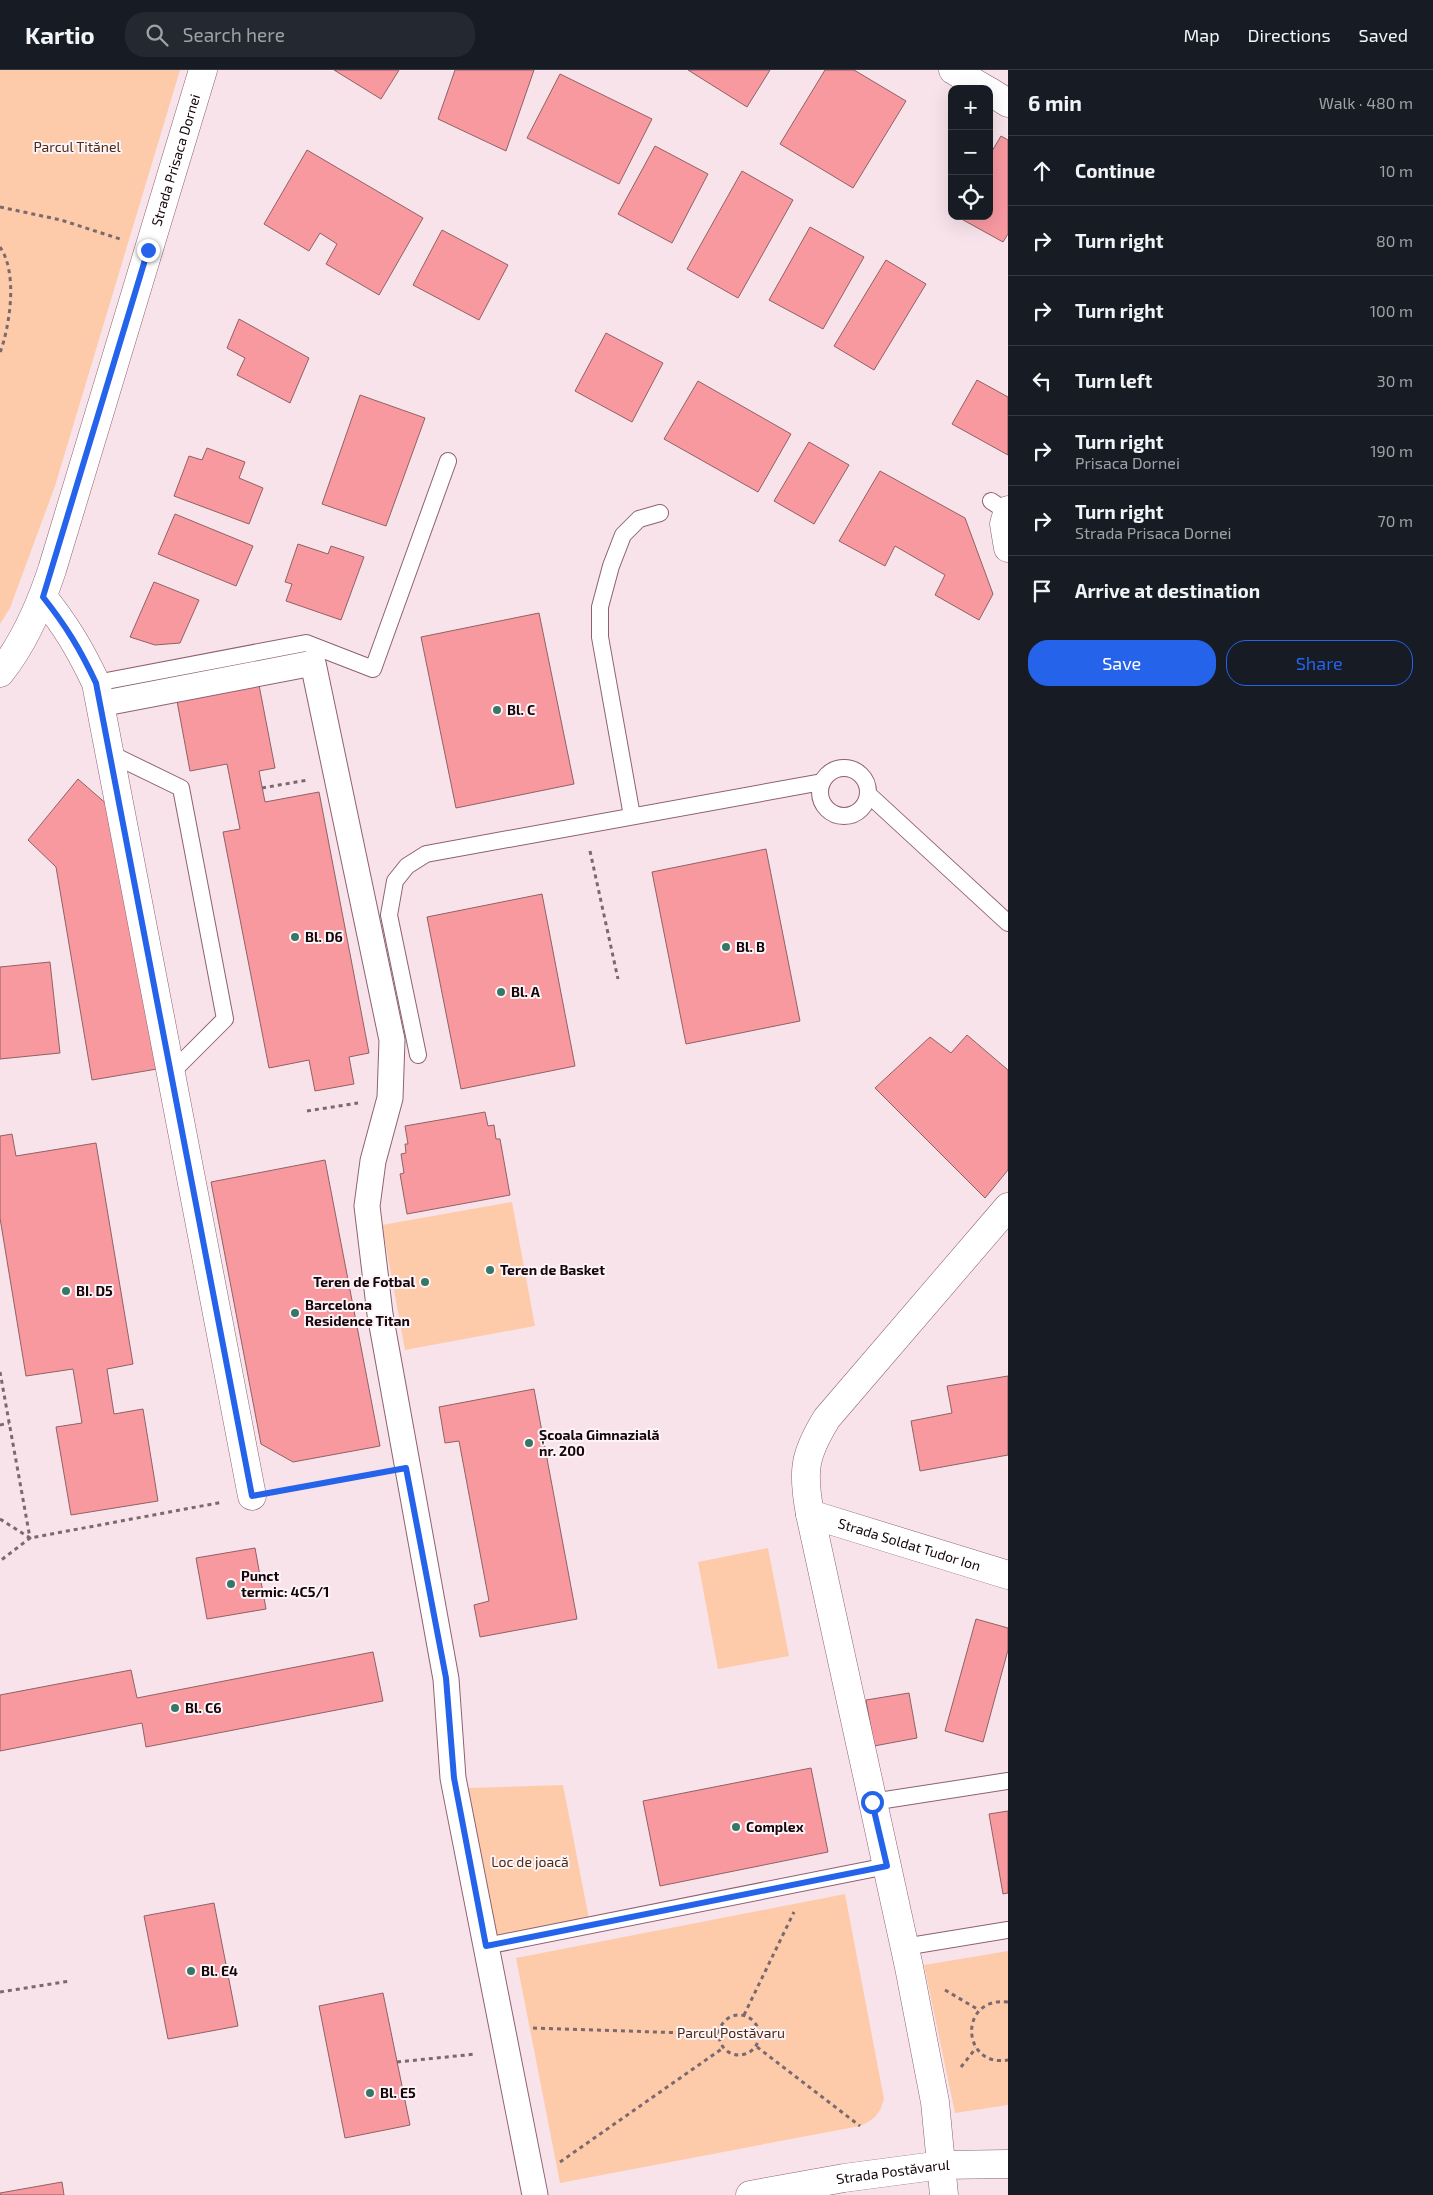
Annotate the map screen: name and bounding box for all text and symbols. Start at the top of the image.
search box [125,12,475,57]
text: Kartio [25,20,95,49]
icon: search [143,21,171,49]
text: Search here [183,23,285,46]
text: Map [1183,24,1220,46]
text: Directions [1248,24,1331,46]
text: Saved [1359,24,1408,46]
map controls [948,85,993,220]
button: + [948,85,993,130]
text: 6 min [1028,90,1082,115]
street label: Strada Prisaca Dornei [147,92,203,228]
text: Walk · 480 m [1319,93,1413,112]
button: − [948,130,993,175]
park label: Parcul Titănel [33,138,121,155]
icon: ahead [1028,157,1056,185]
text: Continue [1075,159,1155,182]
text: 10 m [1379,161,1413,180]
button: locate [948,175,993,220]
icon: right [1028,227,1056,255]
text: Turn right [1075,229,1163,252]
text: 80 m [1376,231,1413,250]
route end [137,239,160,262]
icon: right [1028,297,1056,325]
text: Turn right [1075,299,1163,322]
text: 100 m [1370,301,1413,320]
icon: left [1028,367,1056,395]
text: Turn left [1075,369,1152,392]
text: 30 m [1377,371,1413,390]
text: Turn right [1075,430,1163,453]
icon: right [1028,437,1056,465]
text: 190 m [1370,441,1413,460]
text: Prisaca Dornei [1075,453,1180,472]
text: Turn right [1075,500,1163,523]
icon: right [1028,507,1056,535]
text: 70 m [1378,511,1413,530]
text: Strada Prisaca Dornei [1075,523,1232,542]
icon: arrive [1028,577,1056,605]
text: Arrive at destination [1075,579,1260,602]
button: Save [1028,640,1216,686]
button: Share [1226,640,1413,686]
place label: Bl. C [507,701,535,718]
marker: Bl. C [491,704,503,716]
place label: Bl. D6 [305,928,343,945]
marker: Bl. D6 [289,931,301,943]
place label: Bl. B [736,938,765,955]
marker: Bl. B [720,941,732,953]
place label: Bl. A [511,983,541,1000]
marker: Bl. A [495,986,507,998]
place label: Teren de Basket [500,1261,605,1278]
marker: Teren de Basket [484,1264,496,1276]
place label: Teren de Fotbal [313,1273,415,1290]
marker: Teren de Fotbal [419,1276,431,1288]
place label: BI. D5 [76,1282,113,1299]
marker: BI. D5 [60,1285,72,1297]
place label: Barcelona Residence Titan [305,1296,410,1329]
marker: Barcelona Residence Titan [289,1307,301,1319]
place label: Școala Gimnazială nr. 200 [539,1426,660,1459]
marker: Școala Gimnazială nr. 200 [523,1437,535,1449]
street label: Strada Soldat Tudor Ion [836,1514,983,1574]
place label: Punct termic: 4C5/1 [241,1567,329,1600]
marker: Punct termic: 4C5/1 [225,1578,237,1590]
place label: Bl. C6 [185,1699,221,1716]
marker: Bl. C6 [169,1702,181,1714]
route start [861,1791,884,1814]
place label: Complex [746,1818,804,1835]
marker: Complex [730,1821,742,1833]
park label: Loc de joacă [491,1853,569,1870]
place label: Bl. E4 [201,1962,238,1979]
marker: Bl. E4 [185,1965,197,1977]
park label: Parcul Postăvaru [677,2024,785,2041]
place label: Bl. E5 [380,2084,416,2101]
marker: Bl. E5 [364,2087,376,2099]
street label: Strada Postăvarul [835,2156,951,2187]

